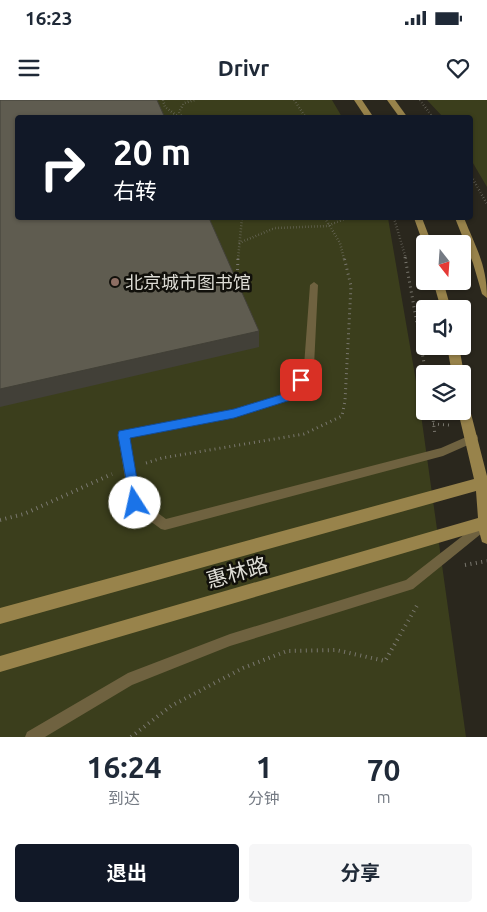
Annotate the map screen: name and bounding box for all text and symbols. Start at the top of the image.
text: 16:23 [25,7,73,29]
icon: menu [15,54,43,82]
icon: heart [444,54,472,82]
text: Drivr [218,55,269,80]
text: 20 m [113,132,191,172]
icon: right [30,135,95,200]
text: 右转 [113,178,157,203]
north arrow [416,235,471,290]
map controls [416,235,471,420]
place label: 北京城市图书馆 [125,272,251,292]
marker: 北京城市图书馆 [109,276,121,288]
button: sound [416,300,471,355]
pin [280,359,322,401]
button: layers [416,365,471,420]
icon: arrive [287,366,315,394]
position arrow [108,476,160,528]
street label: 惠林路 [203,552,271,592]
text: 16:24 [87,750,162,784]
text: 1 [256,750,273,784]
text: 70 [367,753,400,787]
text: m [377,788,390,806]
text: 到达 [108,789,140,807]
text: 分钟 [248,789,280,807]
button: 退出 [15,844,239,902]
button: 分享 [249,844,472,902]

